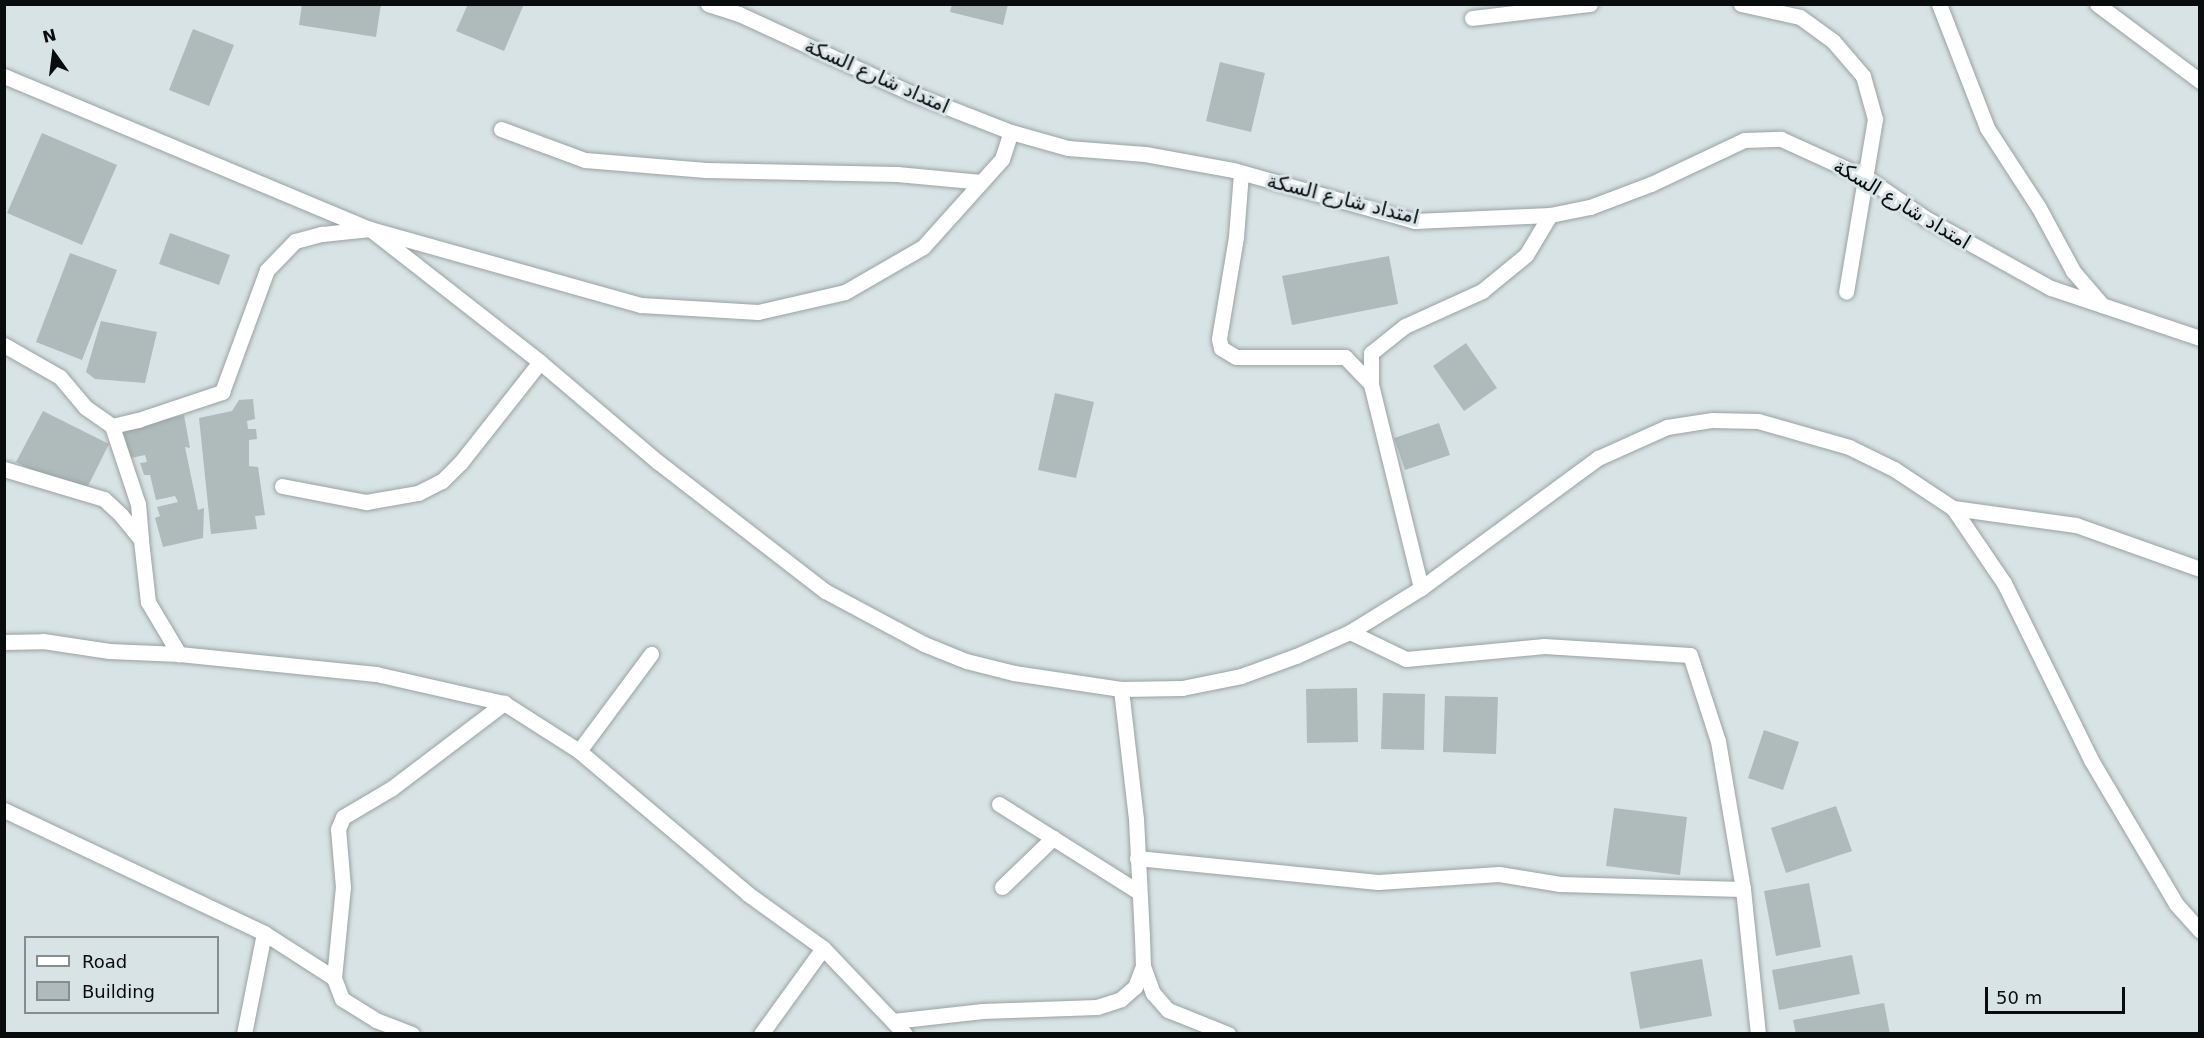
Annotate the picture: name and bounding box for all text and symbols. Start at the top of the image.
north arrow [24,24,84,84]
text: N [41,25,58,47]
street label: امتداد شارع السكة [801,33,953,119]
street label: امتداد شارع السكة [1829,154,1975,254]
street label: امتداد شارع السكة [1265,169,1421,229]
legend [24,936,219,1014]
text: Road [82,951,127,972]
scale bar [1988,975,2128,1013]
text: Building [82,981,155,1002]
text: 50 m [1996,987,2042,1008]

